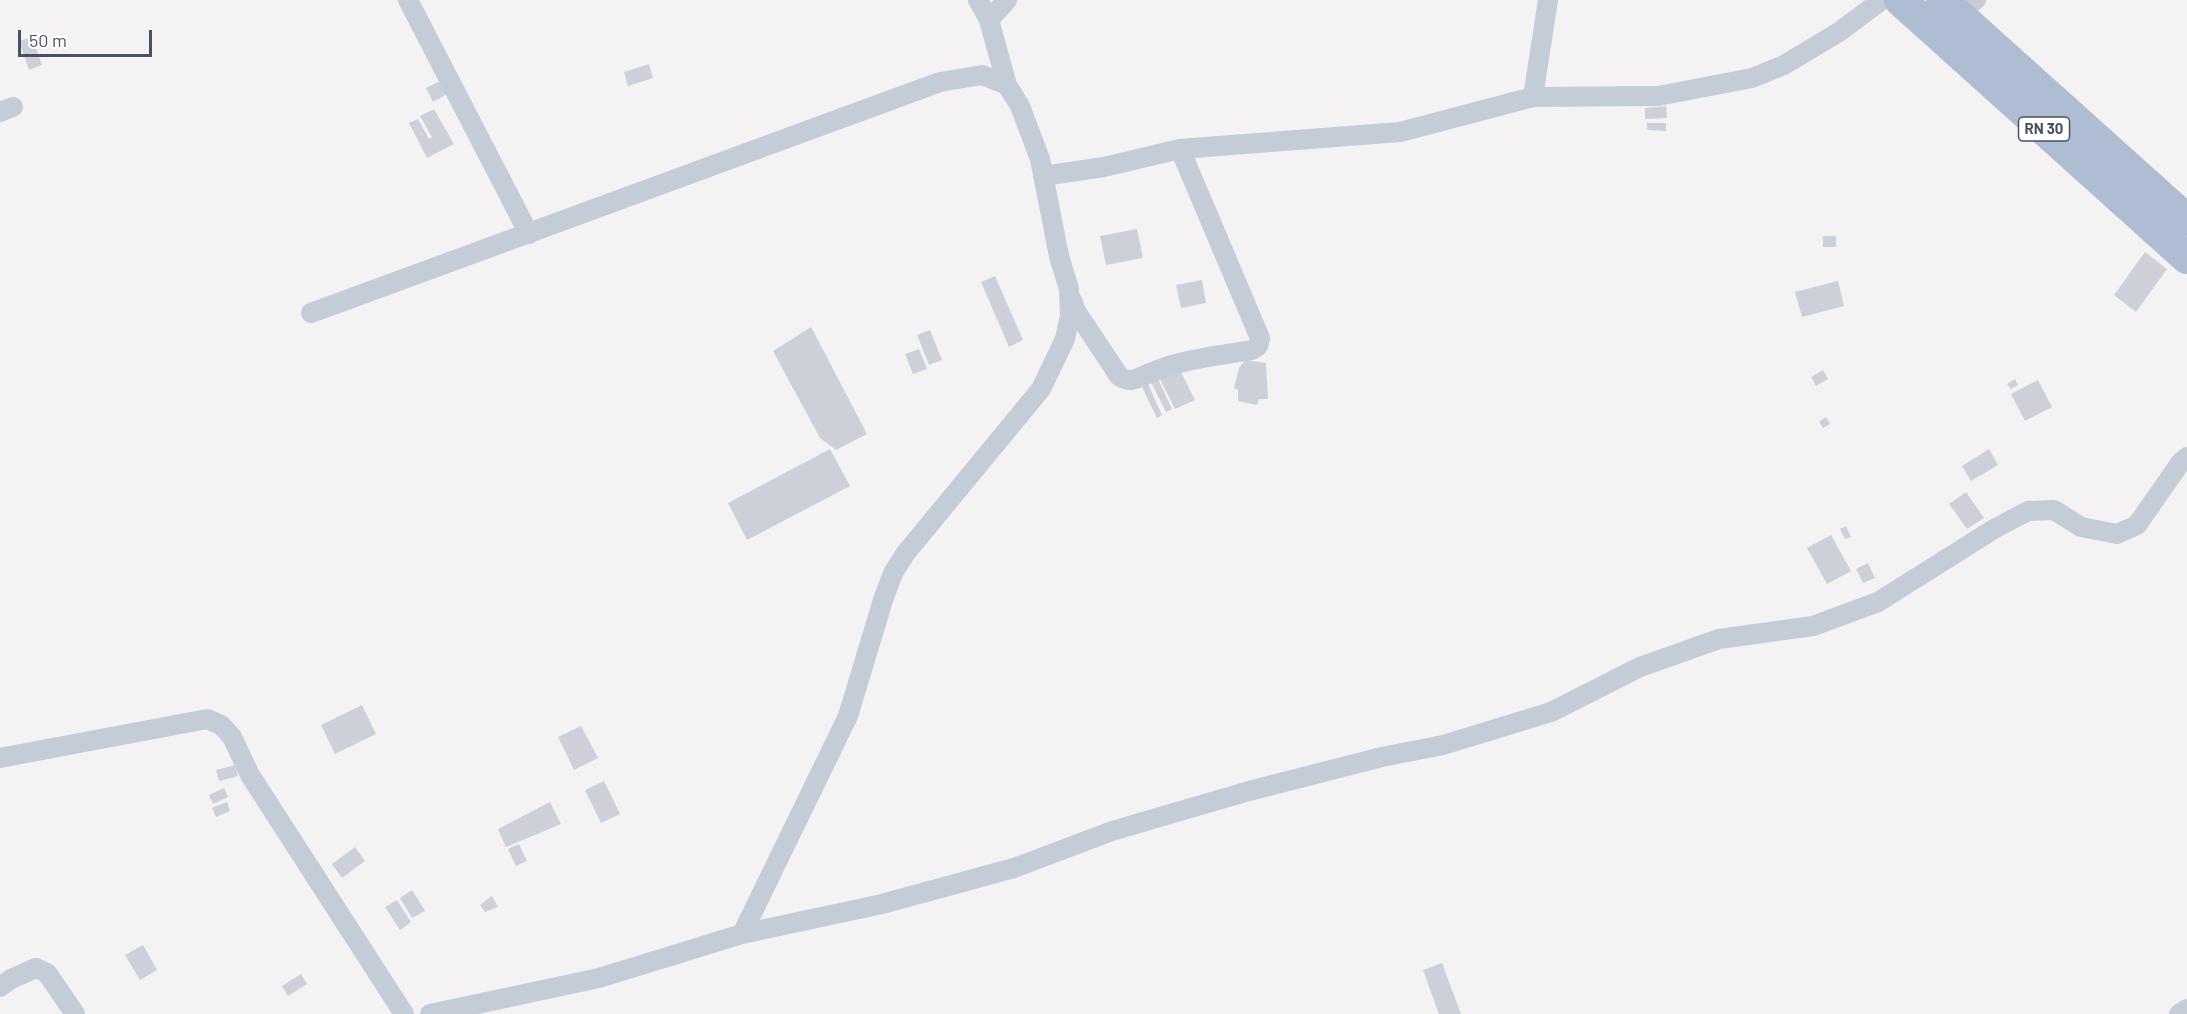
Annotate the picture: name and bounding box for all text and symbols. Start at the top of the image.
scale bar [21,18,154,56]
text: 50 m [29,29,67,51]
road number: RN 30 [2018,117,2070,141]

